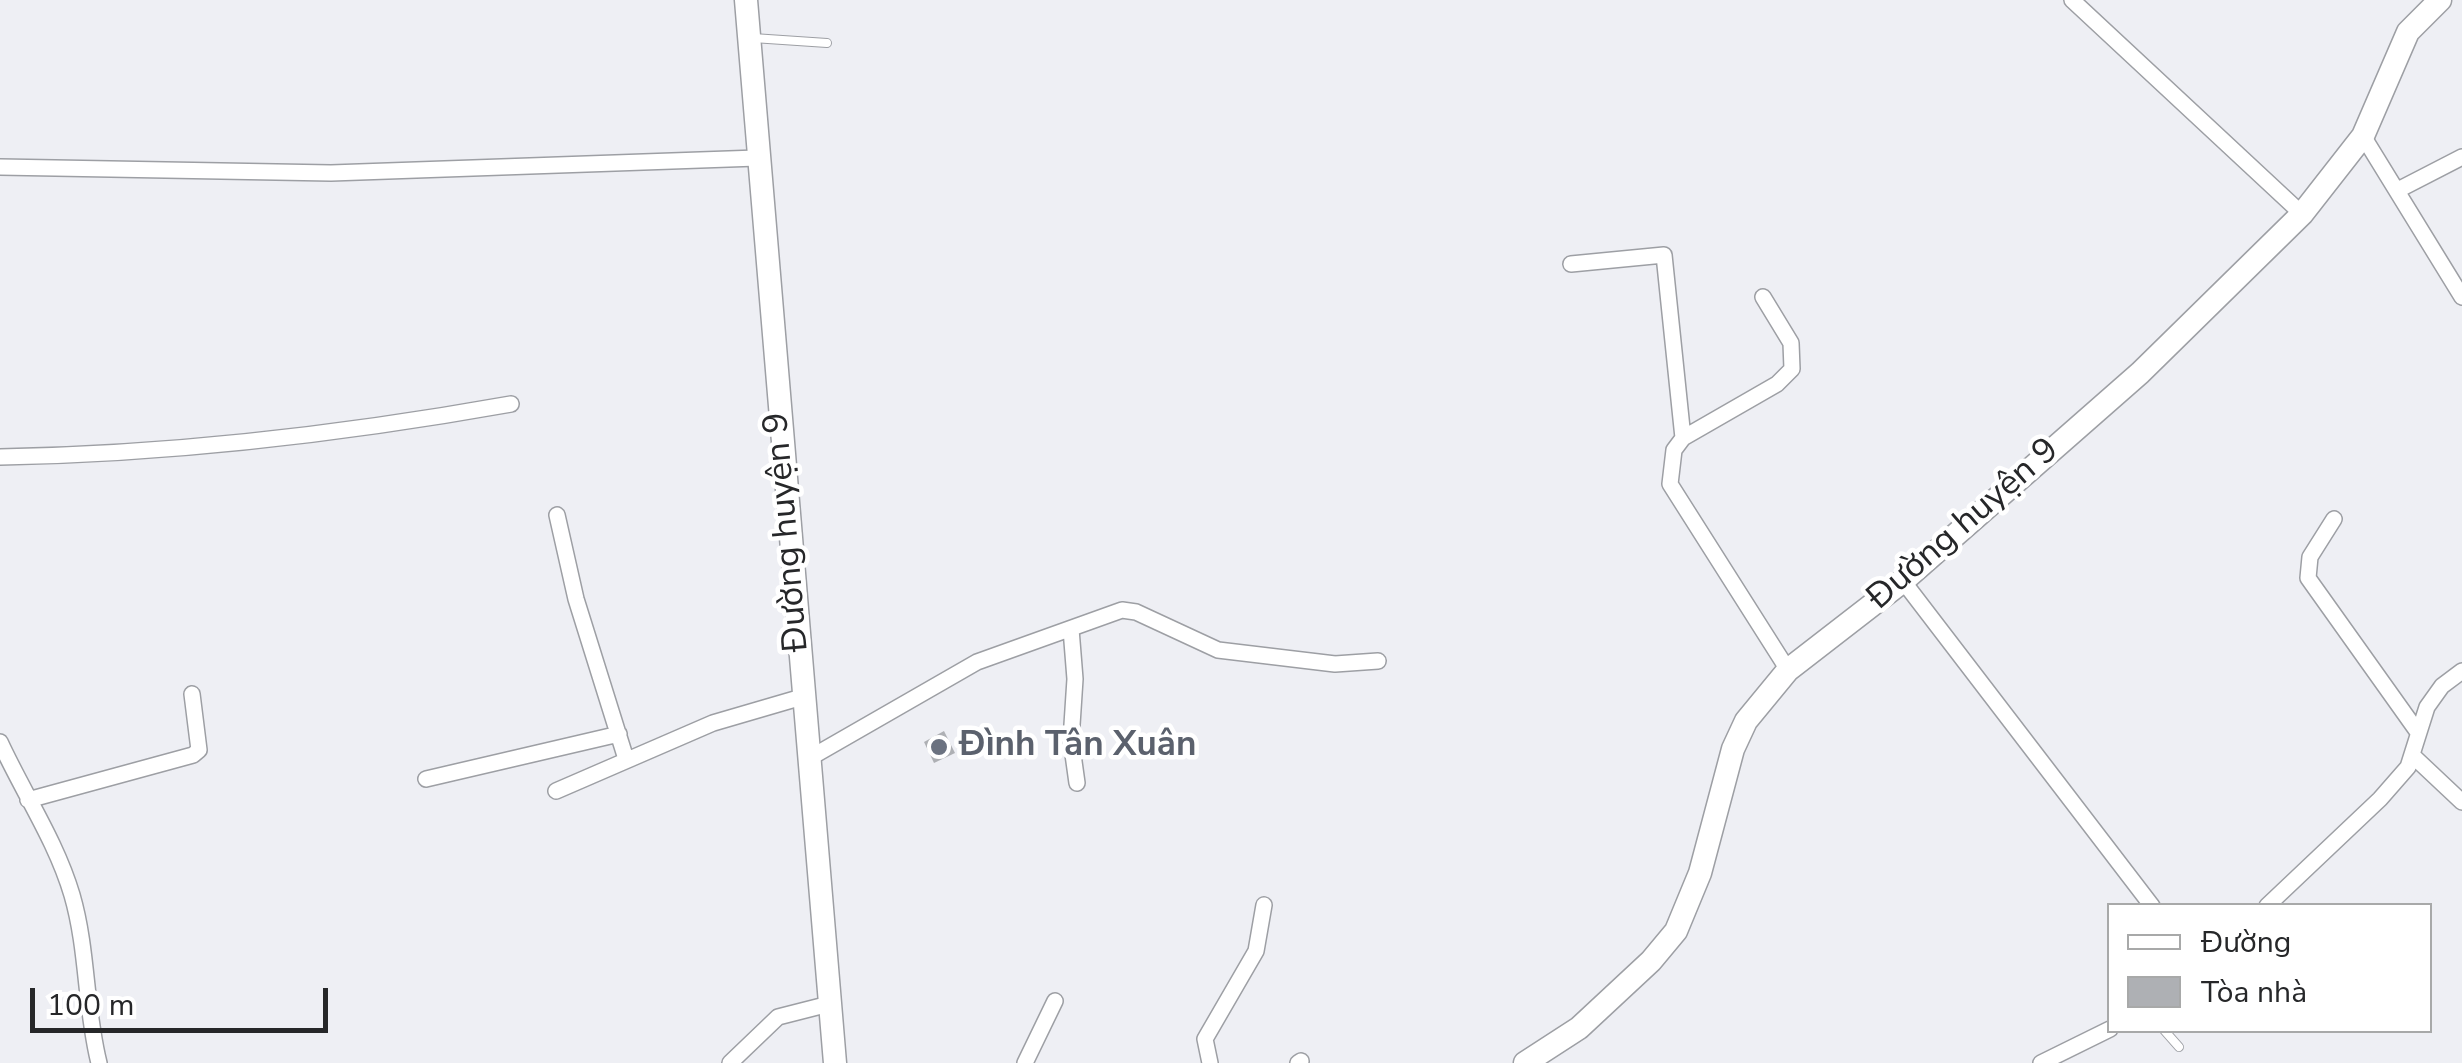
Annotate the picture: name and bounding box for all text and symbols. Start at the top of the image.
street label: Đường huyện 9 [757,411,819,653]
street label: Đường huyện 9 [1860,430,2068,620]
place label: Đình Tân Xuân [959,726,1196,768]
marker: Đình Tân Xuân [928,736,950,758]
legend [2107,903,2432,1033]
text: Đường [2201,922,2291,963]
scale bar [35,968,332,1030]
text: Tòa nhà [2201,972,2307,1013]
text: 100 m [47,985,134,1026]

